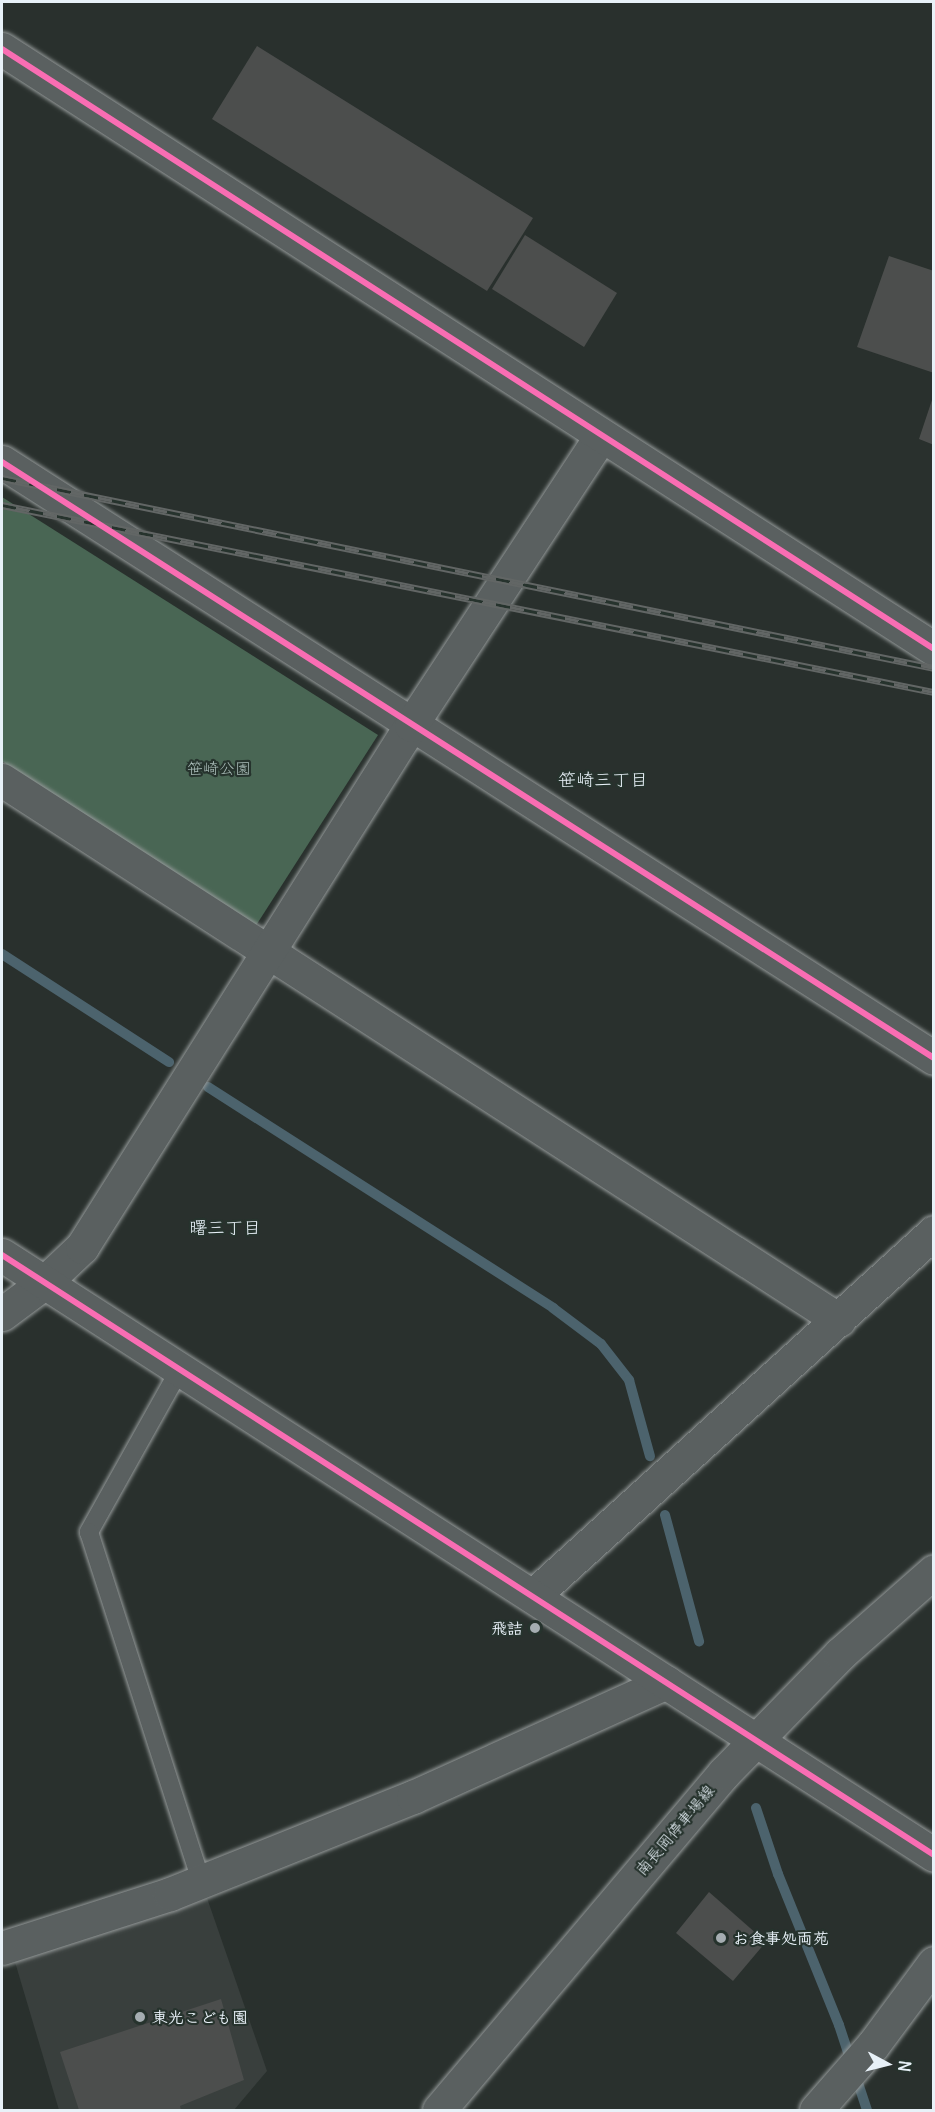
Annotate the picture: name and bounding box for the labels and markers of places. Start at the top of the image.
place label: 飛詰 [491,1618,523,1638]
marker: 飛詰 [528,1621,542,1635]
place label: お食事処両苑 [733,1928,829,1948]
marker: お食事処両苑 [714,1931,728,1945]
place label: 東光こども園 [152,2007,248,2027]
marker: 東光こども園 [133,2010,147,2024]

